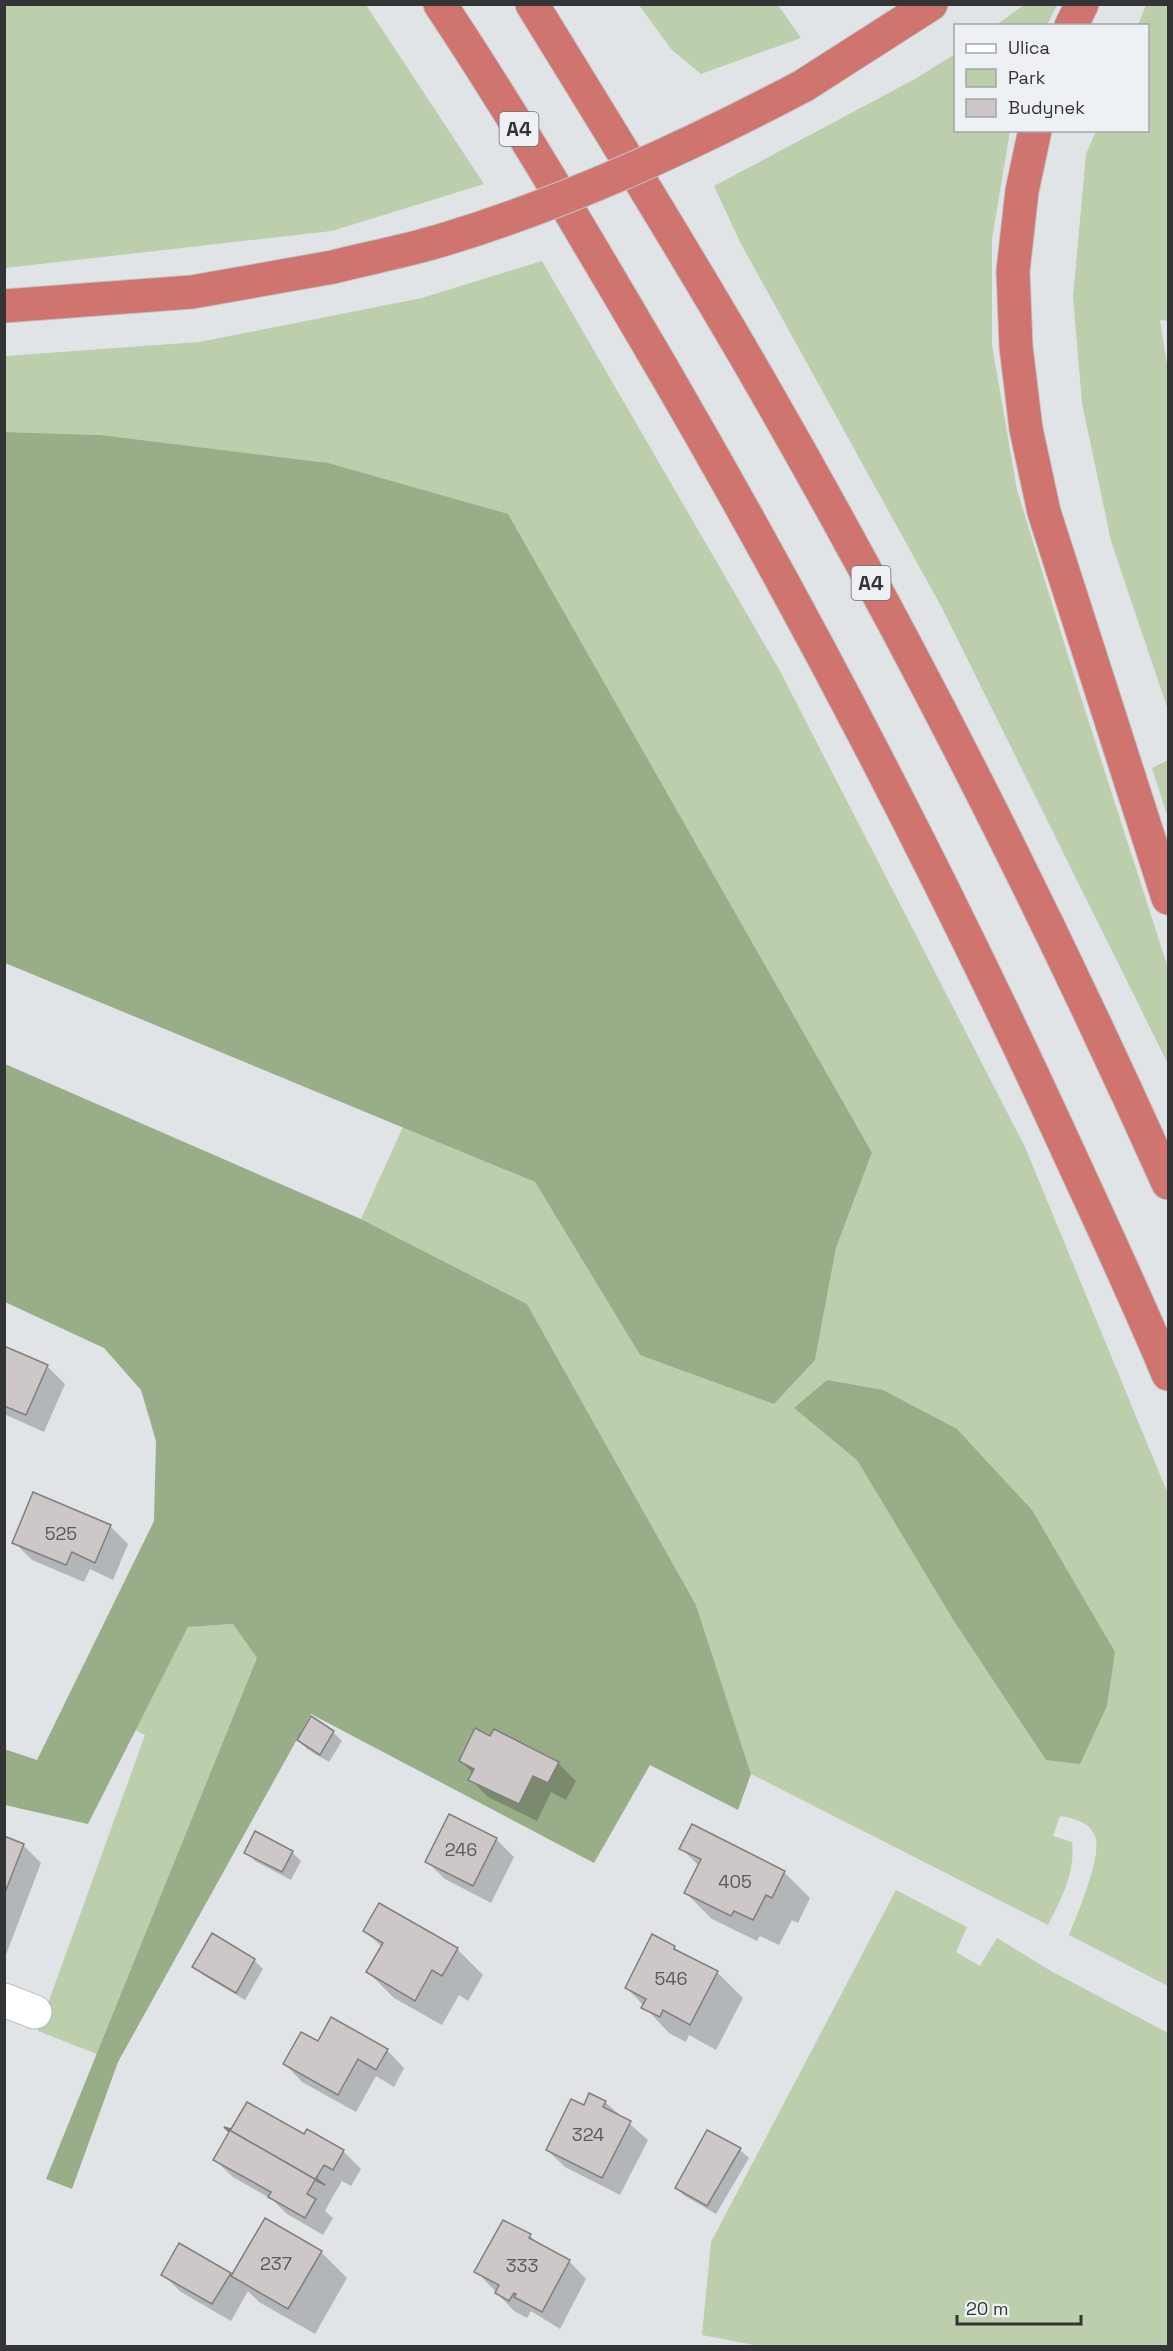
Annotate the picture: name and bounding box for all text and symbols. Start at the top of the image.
legend [954,24,1149,132]
text: Ulica [1008,36,1050,59]
text: Park [1008,66,1046,89]
text: Budynek [1008,96,1085,119]
road number: A4 [500,112,538,146]
road number: A4 [852,566,890,600]
house number: 525 [45,1522,77,1545]
house number: 246 [445,1838,477,1861]
house number: 405 [718,1870,752,1893]
house number: 546 [654,1967,688,1990]
house number: 324 [572,2123,604,2146]
house number: 237 [260,2252,292,2275]
house number: 333 [506,2254,538,2277]
scale bar [957,2288,1082,2326]
text: 20 m [966,2297,1009,2320]

